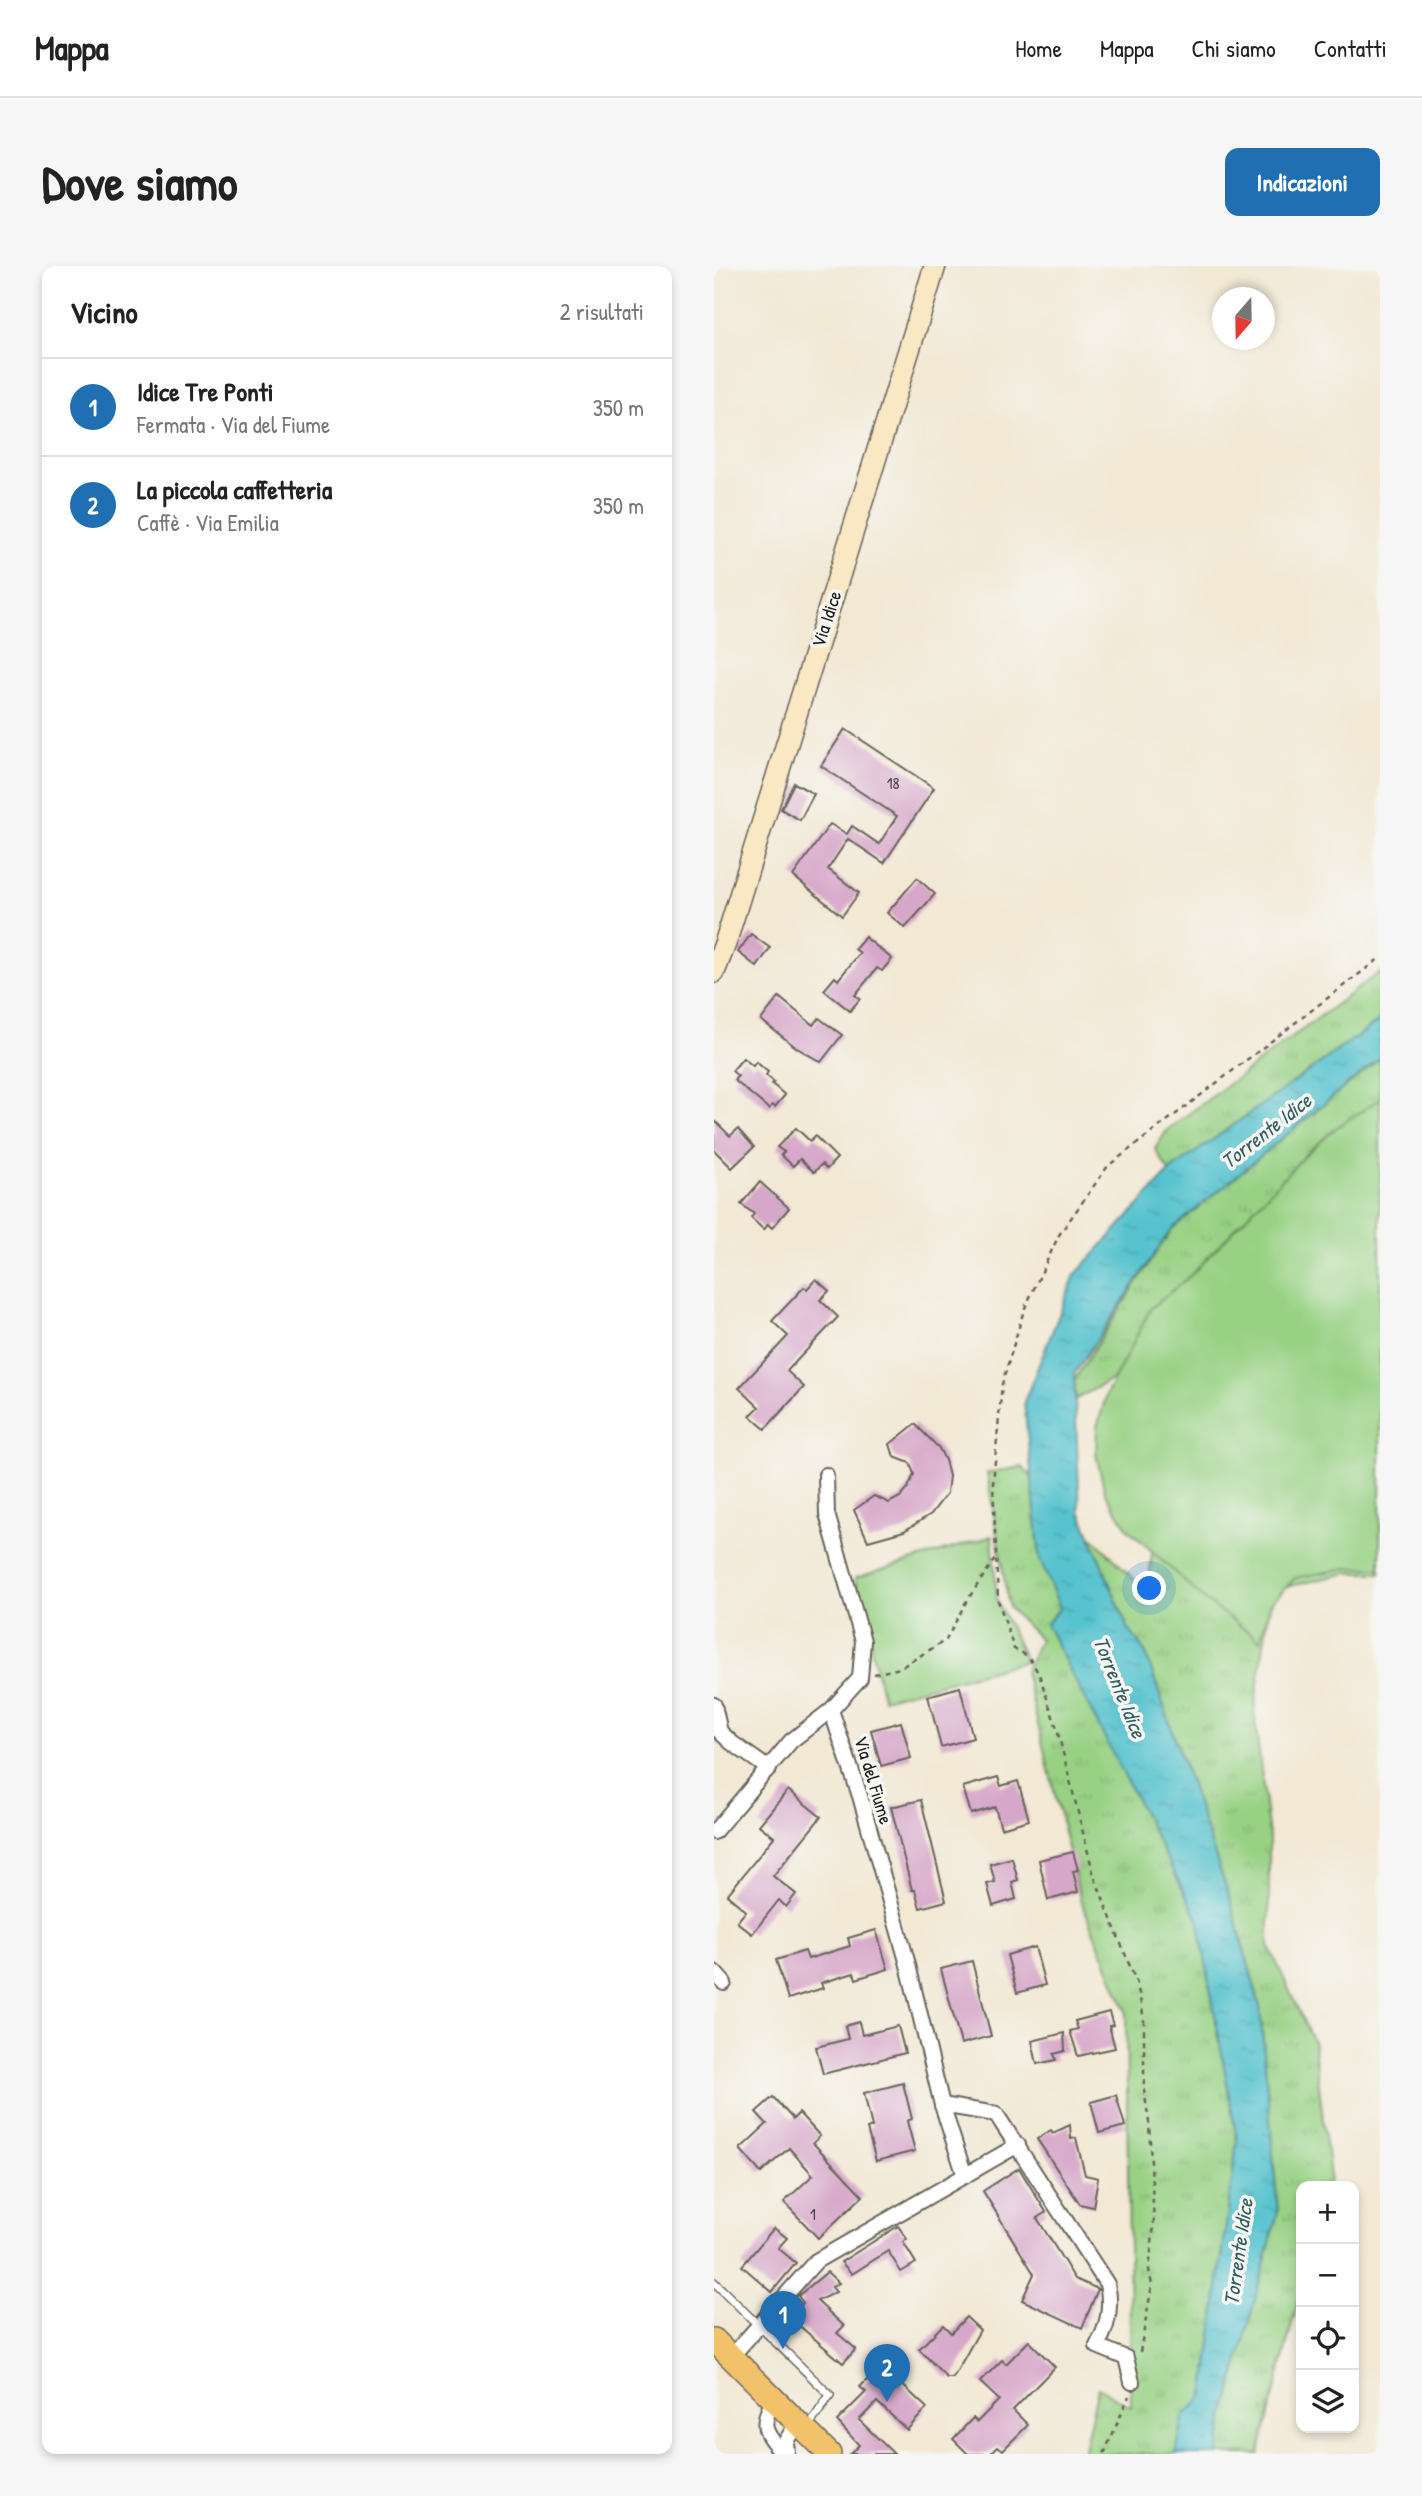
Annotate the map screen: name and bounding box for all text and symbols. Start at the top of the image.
text: Mappa [35,26,109,70]
text: Home [1015,32,1062,64]
text: Mappa [1100,32,1154,64]
text: Chi siamo [1192,32,1276,64]
text: Contatti [1314,32,1387,64]
button: Indicazioni [1225,148,1380,216]
text: Dove siamo [42,149,238,215]
north arrow [1212,287,1275,350]
text: Vicino [70,292,138,332]
text: 2 risultati [560,296,644,327]
text: Idice Tre Ponti [137,374,274,409]
text: 1 [89,392,97,423]
text: 350 m [593,392,644,423]
text: Fermata · Via del Fiume [137,409,330,440]
text: La piccola caffetteria [137,472,332,507]
text: 2 [88,490,98,521]
text: 350 m [593,490,644,521]
text: Caffè · Via Emilia [137,507,279,538]
street label: Via Idice [805,587,847,651]
house number: 18 [887,772,899,794]
water label: Torrente Idice [1215,1086,1318,1175]
your location [1132,1571,1166,1605]
water label: Torrente Idice [1087,1632,1154,1744]
street label: Via del Fiume [848,1733,900,1828]
map controls [1296,2181,1359,2433]
button: + [1296,2181,1359,2244]
water label: Torrente Idice [1216,2195,1260,2307]
house number: 1 [810,2203,816,2225]
button: − [1296,2244,1359,2307]
pin: 1 [760,2291,806,2349]
button: locate [1296,2307,1359,2370]
pin: 2 [864,2344,910,2402]
button: layers [1296,2370,1359,2433]

